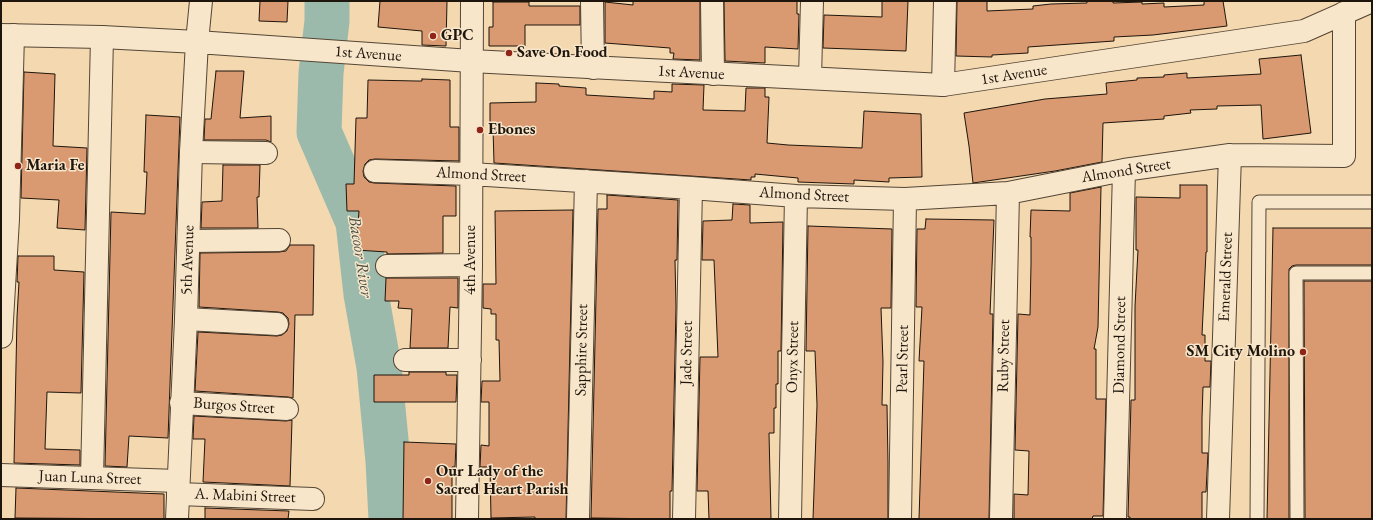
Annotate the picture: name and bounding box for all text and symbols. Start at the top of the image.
place label: GPC [441,26,474,46]
marker: GPC [428,31,438,41]
street label: 1st Avenue [334,42,402,66]
place label: Save On Food [517,43,608,63]
marker: Save On Food [504,48,514,58]
street label: 1st Avenue [979,60,1049,90]
street label: 1st Avenue [657,62,725,84]
place label: Ebones [488,120,535,140]
marker: Ebones [475,125,485,135]
street label: Almond Street [1080,154,1172,188]
place label: Maria Fe [26,156,84,176]
marker: Maria Fe [13,161,23,171]
street label: Almond Street [435,163,527,187]
street label: Almond Street [758,183,850,207]
water label: Bacoor River [344,215,376,299]
street label: 5th Avenue [177,225,199,295]
street label: 4th Avenue [461,225,481,295]
street label: Emerald Street [1215,232,1237,322]
street label: Diamond Street [1110,296,1130,394]
street label: Sapphire Street [572,304,592,396]
street label: Ruby Street [994,319,1014,393]
street label: Jade Street [677,321,697,385]
street label: Onyx Street [783,321,803,393]
street label: Pearl Street [893,325,913,393]
place label: SM City Molino [1187,342,1295,362]
marker: SM City Molino [1298,347,1308,357]
street label: Burgos Street [193,394,275,418]
place label: Our Lady of the Sacred Heart Parish [436,462,568,500]
street label: Juan Luna Street [38,467,142,489]
marker: Our Lady of the Sacred Heart Parish [423,476,433,486]
street label: A. Mabini Street [194,485,296,507]

